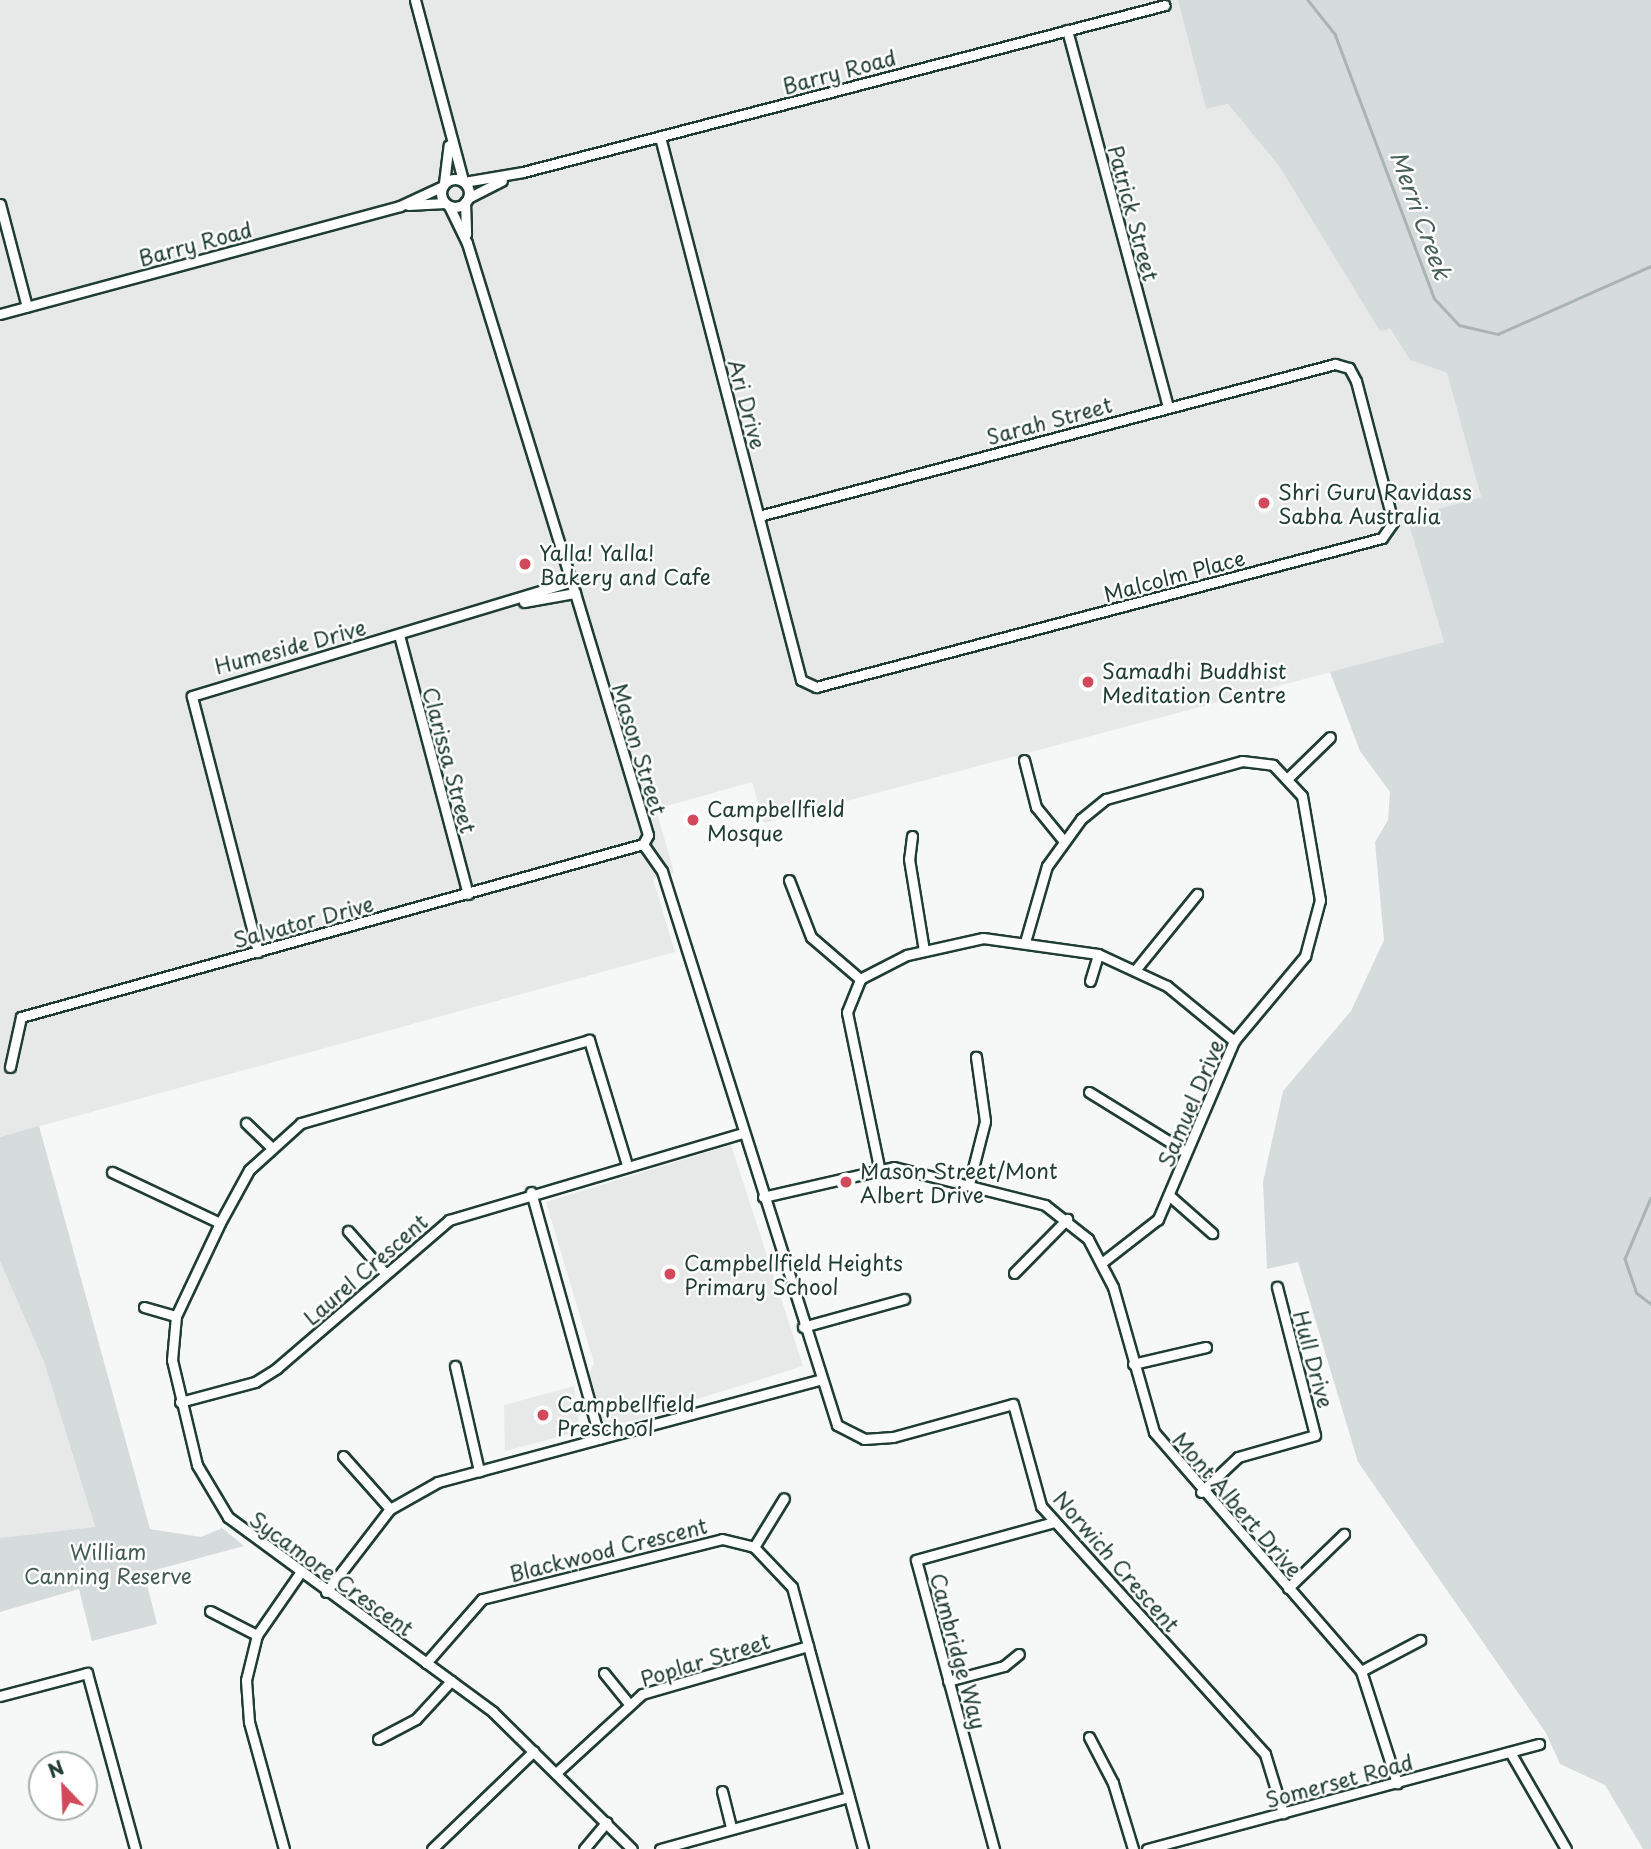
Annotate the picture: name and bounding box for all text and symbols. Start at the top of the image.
street label: Barry Road [780,44,898,98]
street label: Patrick Street [1104,142,1164,284]
water label: Merri Creek [1385,147,1457,283]
street label: Barry Road [136,216,254,270]
street label: Ari Drive [724,356,772,452]
street label: Sarah Street [983,391,1115,449]
place label: Shri Guru Ravidass Sabha Australia [1278,478,1473,528]
marker: Shri Guru Ravidass Sabha Australia [1256,495,1272,511]
place label: Yalla! Yalla! Bakery and Cafe [539,539,712,589]
street label: Malcolm Place [1100,544,1248,606]
marker: Yalla! Yalla! Bakery and Cafe [517,556,533,572]
street label: Humeside Drive [211,613,369,679]
place label: Samadhi Buddhist Meditation Centre [1102,657,1286,707]
marker: Samadhi Buddhist Meditation Centre [1080,674,1096,690]
street label: Mason Street [608,681,672,817]
street label: Clarissa Street [418,684,482,836]
place label: Campbellfield Mosque [707,795,845,845]
marker: Campbellfield Mosque [685,812,701,828]
street label: Salvator Drive [229,890,377,952]
street label: Samuel Drive [1152,1035,1228,1171]
place label: Mason Street/Mont Albert Drive [860,1157,1056,1207]
marker: Mason Street/Mont Albert Drive [838,1174,854,1190]
street label: Laurel Crescent [297,1208,433,1330]
place label: Campbellfield Heights Primary School [684,1249,904,1299]
marker: Campbellfield Heights Primary School [662,1266,678,1282]
street label: Hull Drive [1289,1307,1339,1411]
place label: Campbellfield Preschool [557,1390,695,1440]
marker: Campbellfield Preschool [535,1407,551,1423]
street label: Mont Albert Drive [1168,1426,1308,1582]
street label: Norwich Crescent [1049,1485,1185,1637]
street label: Sycamore Crescent [245,1505,419,1641]
street label: Blackwood Crescent [506,1512,710,1586]
park label: William Canning Reserve [24,1538,192,1588]
street label: Cambridge Way [926,1570,992,1732]
street label: Poplar Street [637,1627,773,1691]
street label: Somerset Road [1262,1748,1416,1812]
north arrow [28,1751,98,1821]
text: N [43,1753,68,1784]

